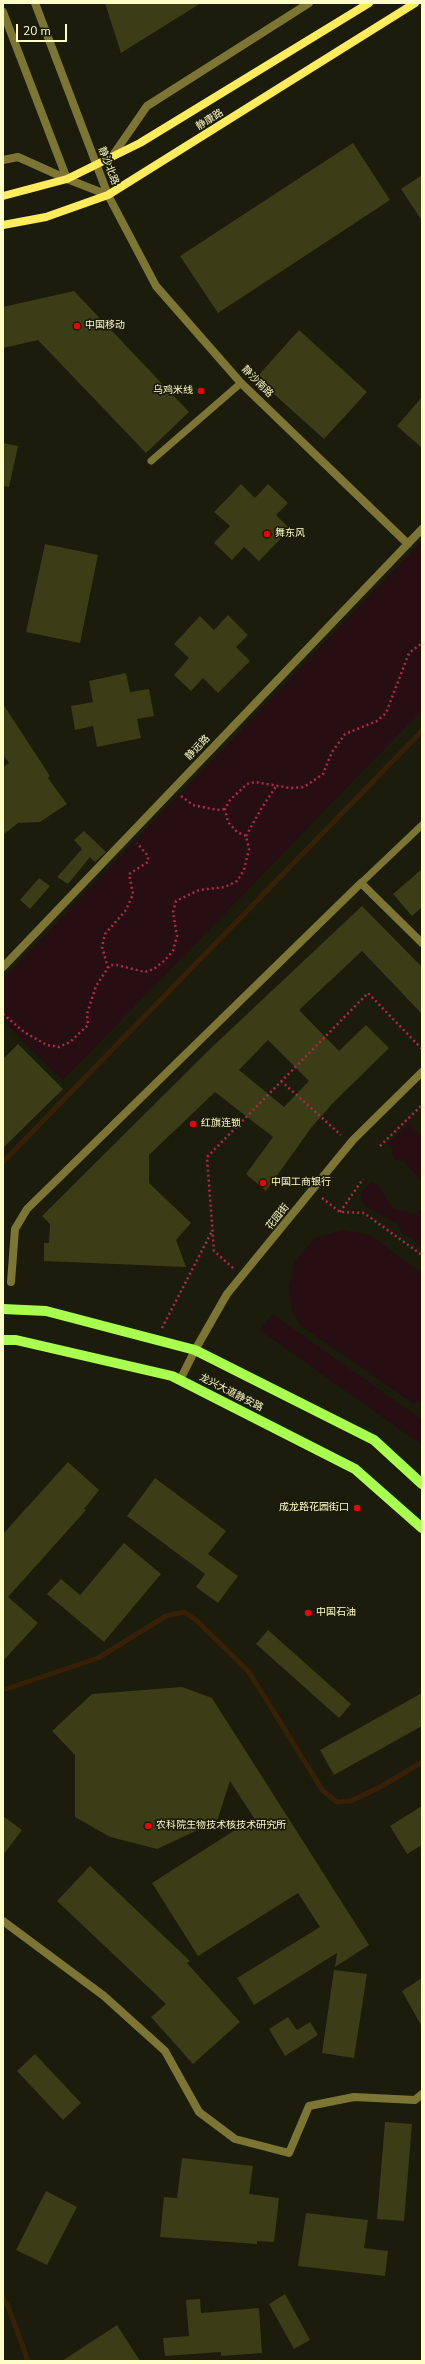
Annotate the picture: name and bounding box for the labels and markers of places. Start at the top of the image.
place label: 中国移动 [85,320,125,332]
marker: 中国移动 [72,321,82,331]
place label: 乌鸡米线 [153,385,193,397]
marker: 乌鸡米线 [196,386,206,396]
place label: 舞东风 [275,528,305,540]
marker: 舞东风 [262,529,272,539]
place label: 红旗连锁 [201,1118,241,1130]
marker: 红旗连锁 [188,1119,198,1129]
place label: 中国工商银行 [271,1177,331,1189]
marker: 中国工商银行 [258,1178,268,1188]
place label: 成龙路花园街口 [279,1502,349,1514]
marker: 成龙路花园街口 [352,1503,362,1513]
place label: 中国石油 [316,1607,356,1619]
marker: 中国石油 [303,1608,313,1618]
place label: 农科院生物技术核技术研究所 [156,1820,286,1832]
marker: 农科院生物技术核技术研究所 [143,1821,153,1831]

